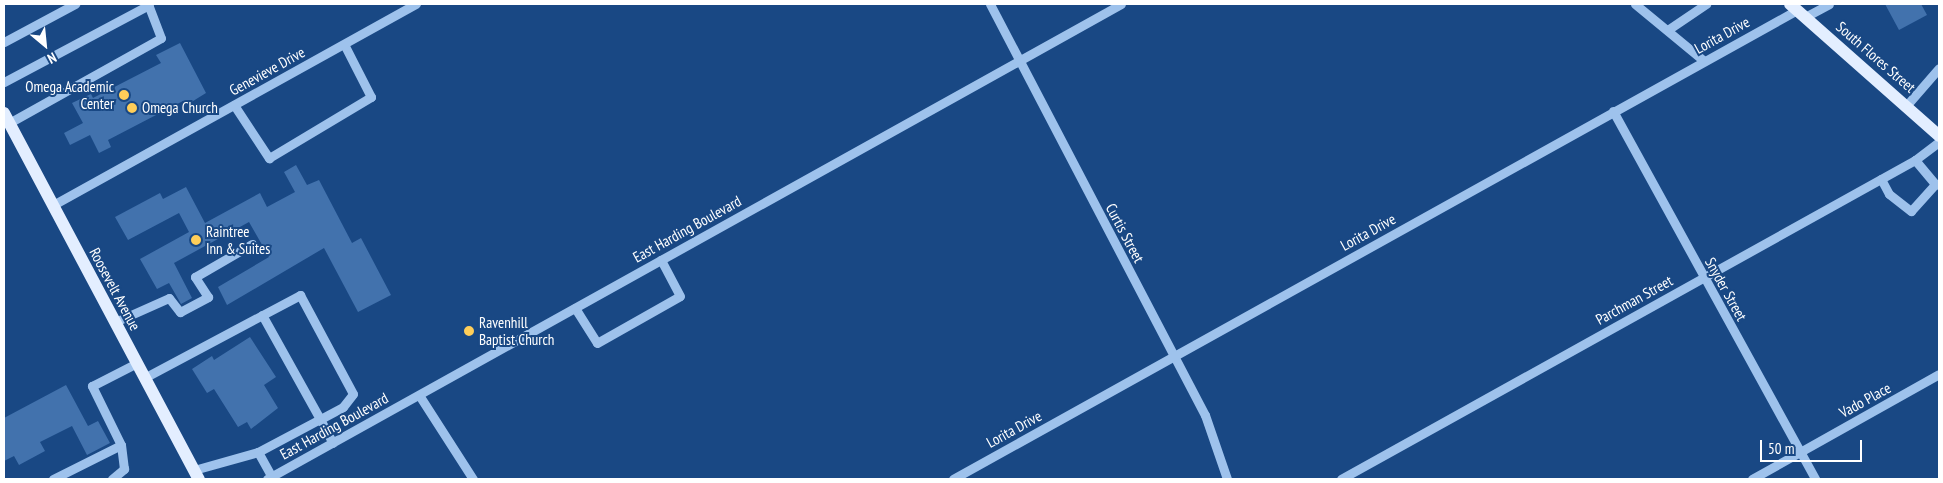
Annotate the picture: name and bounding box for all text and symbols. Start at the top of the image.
street label: Lorita Drive [1691,13,1753,57]
street label: South Flores Street [1833,18,1919,96]
north arrow [20,20,70,70]
street label: Genevieve Drive [226,43,308,99]
text: N [44,49,60,68]
place label: Omega Academic Center [25,77,114,112]
marker: Omega Academic Center [118,89,130,101]
place label: Omega Church [142,99,218,117]
marker: Omega Church [126,102,138,114]
street label: East Harding Boulevard [630,192,744,266]
street label: Curtis Street [1102,200,1148,266]
street label: Lorita Drive [1337,210,1399,254]
place label: Raintree Inn & Suites [206,222,270,257]
marker: Raintree Inn & Suites [190,234,202,246]
street label: Roosevelt Avenue [86,244,144,334]
street label: Snyder Street [1701,254,1751,324]
street label: Parchman Street [1592,272,1676,328]
place label: Ravenhill Baptist Church [479,313,554,348]
marker: Ravenhill Baptist Church [463,325,475,337]
street label: Vado Place [1836,379,1894,421]
street label: East Harding Boulevard [277,389,391,463]
street label: Lorita Drive [983,407,1045,451]
scale bar [1763,430,1866,462]
text: 50 m [1768,439,1794,458]

